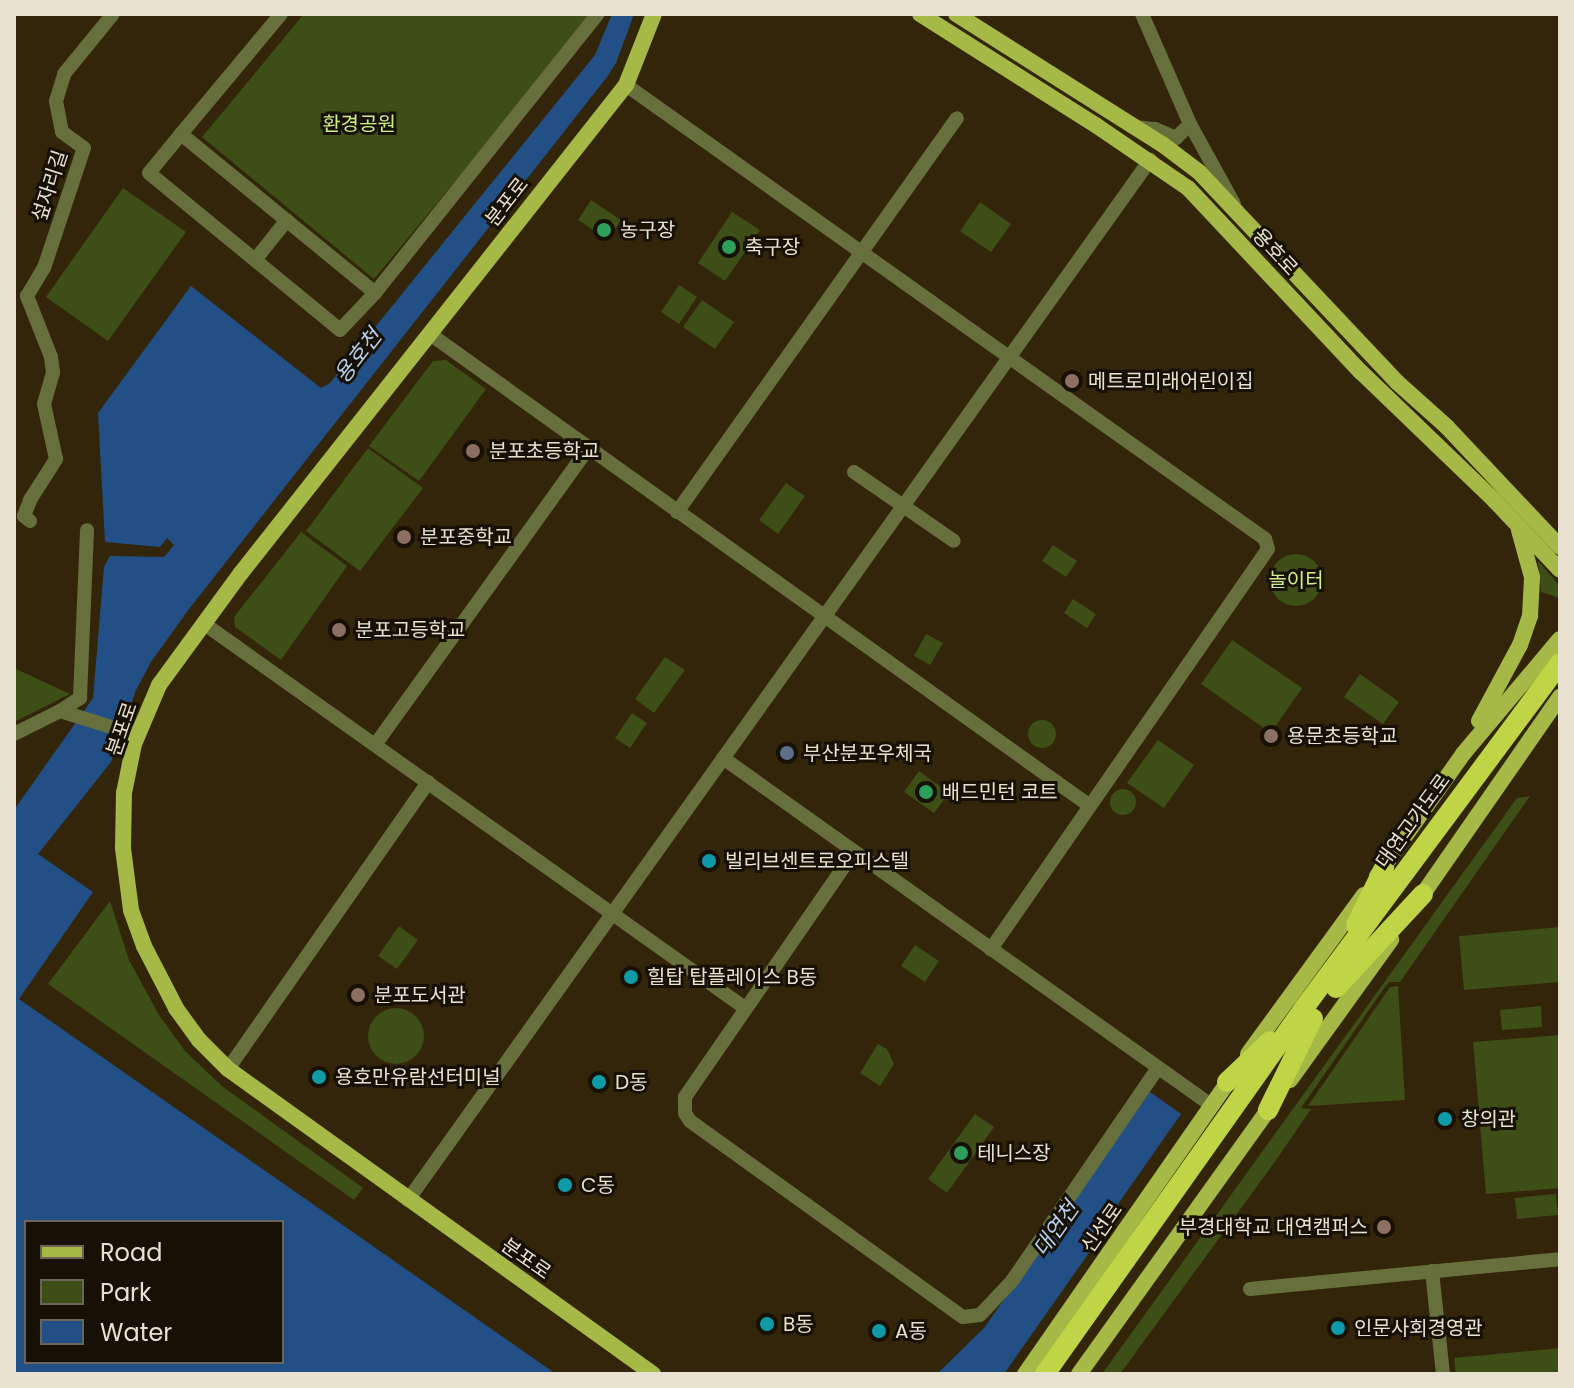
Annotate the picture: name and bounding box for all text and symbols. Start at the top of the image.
park label: 환경공원 [322,112,396,136]
street label: 섶자리길 [27,147,73,225]
street label: 분포로 [481,173,533,231]
place label: 농구장 [620,218,675,242]
marker: 농구장 [595,221,613,239]
street label: 용호로 [1247,224,1303,280]
place label: 축구장 [745,235,800,259]
marker: 축구장 [720,238,738,256]
water label: 용호천 [329,324,387,388]
place label: 메트로미래어린이집 [1088,369,1254,393]
marker: 메트로미래어린이집 [1063,372,1081,390]
place label: 분포초등학교 [489,439,599,463]
marker: 분포초등학교 [464,442,482,460]
place label: 분포중학교 [420,525,512,549]
marker: 분포중학교 [395,528,413,546]
park label: 놀이터 [1268,568,1324,592]
place label: 분포고등학교 [355,618,465,642]
marker: 분포고등학교 [330,621,348,639]
street label: 분포로 [102,699,142,759]
place label: 용문초등학교 [1287,724,1397,748]
marker: 용문초등학교 [1262,727,1280,745]
place label: 부산분포우체국 [803,741,932,765]
marker: 부산분포우체국 [778,744,796,762]
street label: 대연고가도로 [1371,769,1455,873]
place label: 배드민턴 코트 [942,780,1058,804]
marker: 배드민턴 코트 [917,783,935,801]
place label: 빌리브센트로오피스텔 [725,849,909,873]
marker: 빌리브센트로오피스텔 [700,852,718,870]
place label: 힐탑 탑플레이스 B동 [647,965,817,989]
marker: 힐탑 탑플레이스 B동 [622,968,640,986]
place label: 분포도서관 [374,983,466,1007]
marker: 분포도서관 [349,986,367,1004]
place label: 용호만유람선터미널 [335,1065,501,1089]
marker: 용호만유람선터미널 [310,1068,328,1086]
place label: D동 [615,1070,648,1094]
marker: D동 [590,1073,608,1091]
place label: 창의관 [1461,1107,1516,1131]
marker: 창의관 [1436,1110,1454,1128]
place label: 테니스장 [977,1141,1051,1165]
marker: 테니스장 [952,1144,970,1162]
place label: C동 [581,1173,615,1197]
marker: C동 [556,1176,574,1194]
water label: 대연천 [1028,1197,1084,1261]
street label: 신선로 [1076,1199,1128,1257]
place label: 부경대학교 대연캠퍼스 [1179,1215,1368,1239]
marker: 부경대학교 대연캠퍼스 [1375,1218,1393,1236]
legend [24,1220,284,1364]
street label: 분포로 [497,1233,555,1285]
text: Road [100,1236,162,1269]
text: Park [100,1276,151,1309]
place label: B동 [783,1312,814,1336]
marker: B동 [758,1315,776,1333]
text: Water [100,1316,172,1349]
place label: 인문사회경영관 [1354,1316,1483,1340]
place label: A동 [895,1319,927,1343]
marker: 인문사회경영관 [1329,1319,1347,1337]
marker: A동 [870,1322,888,1340]

